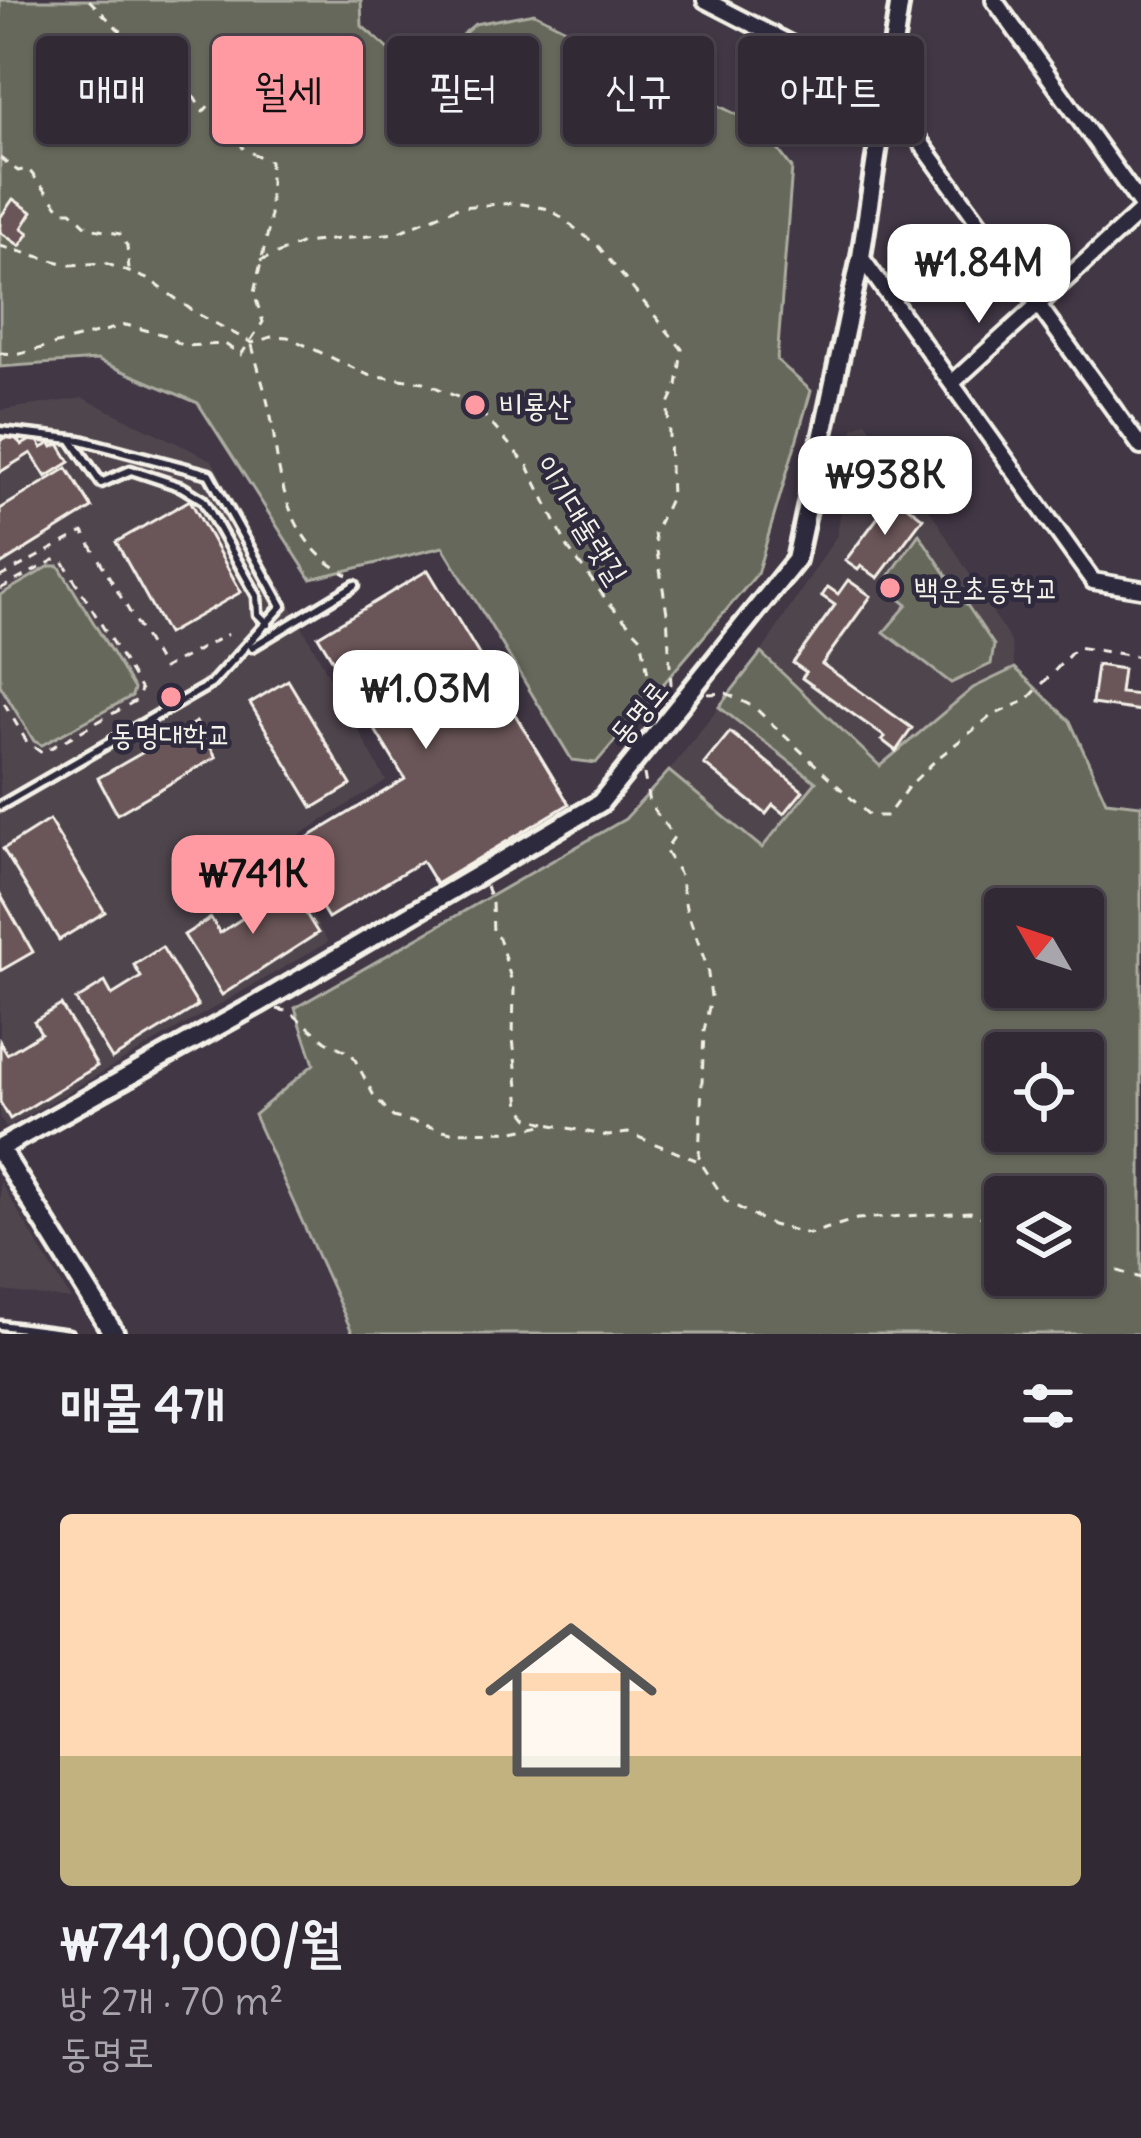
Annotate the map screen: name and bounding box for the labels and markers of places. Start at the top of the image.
pin: ₩1.84M [881,224,1077,326]
place label: 비룡산 [499,386,571,424]
marker: 비룡산 [462,392,488,418]
pin: ₩938K [801,436,969,538]
place label: 백운초등학교 [914,569,1059,607]
marker: 백운초등학교 [877,575,903,601]
pin: ₩1.03M [328,650,524,752]
marker: 동명대학교 [158,684,184,710]
place label: 동명대학교 [111,715,231,753]
pin: ₩741K [169,835,337,937]

